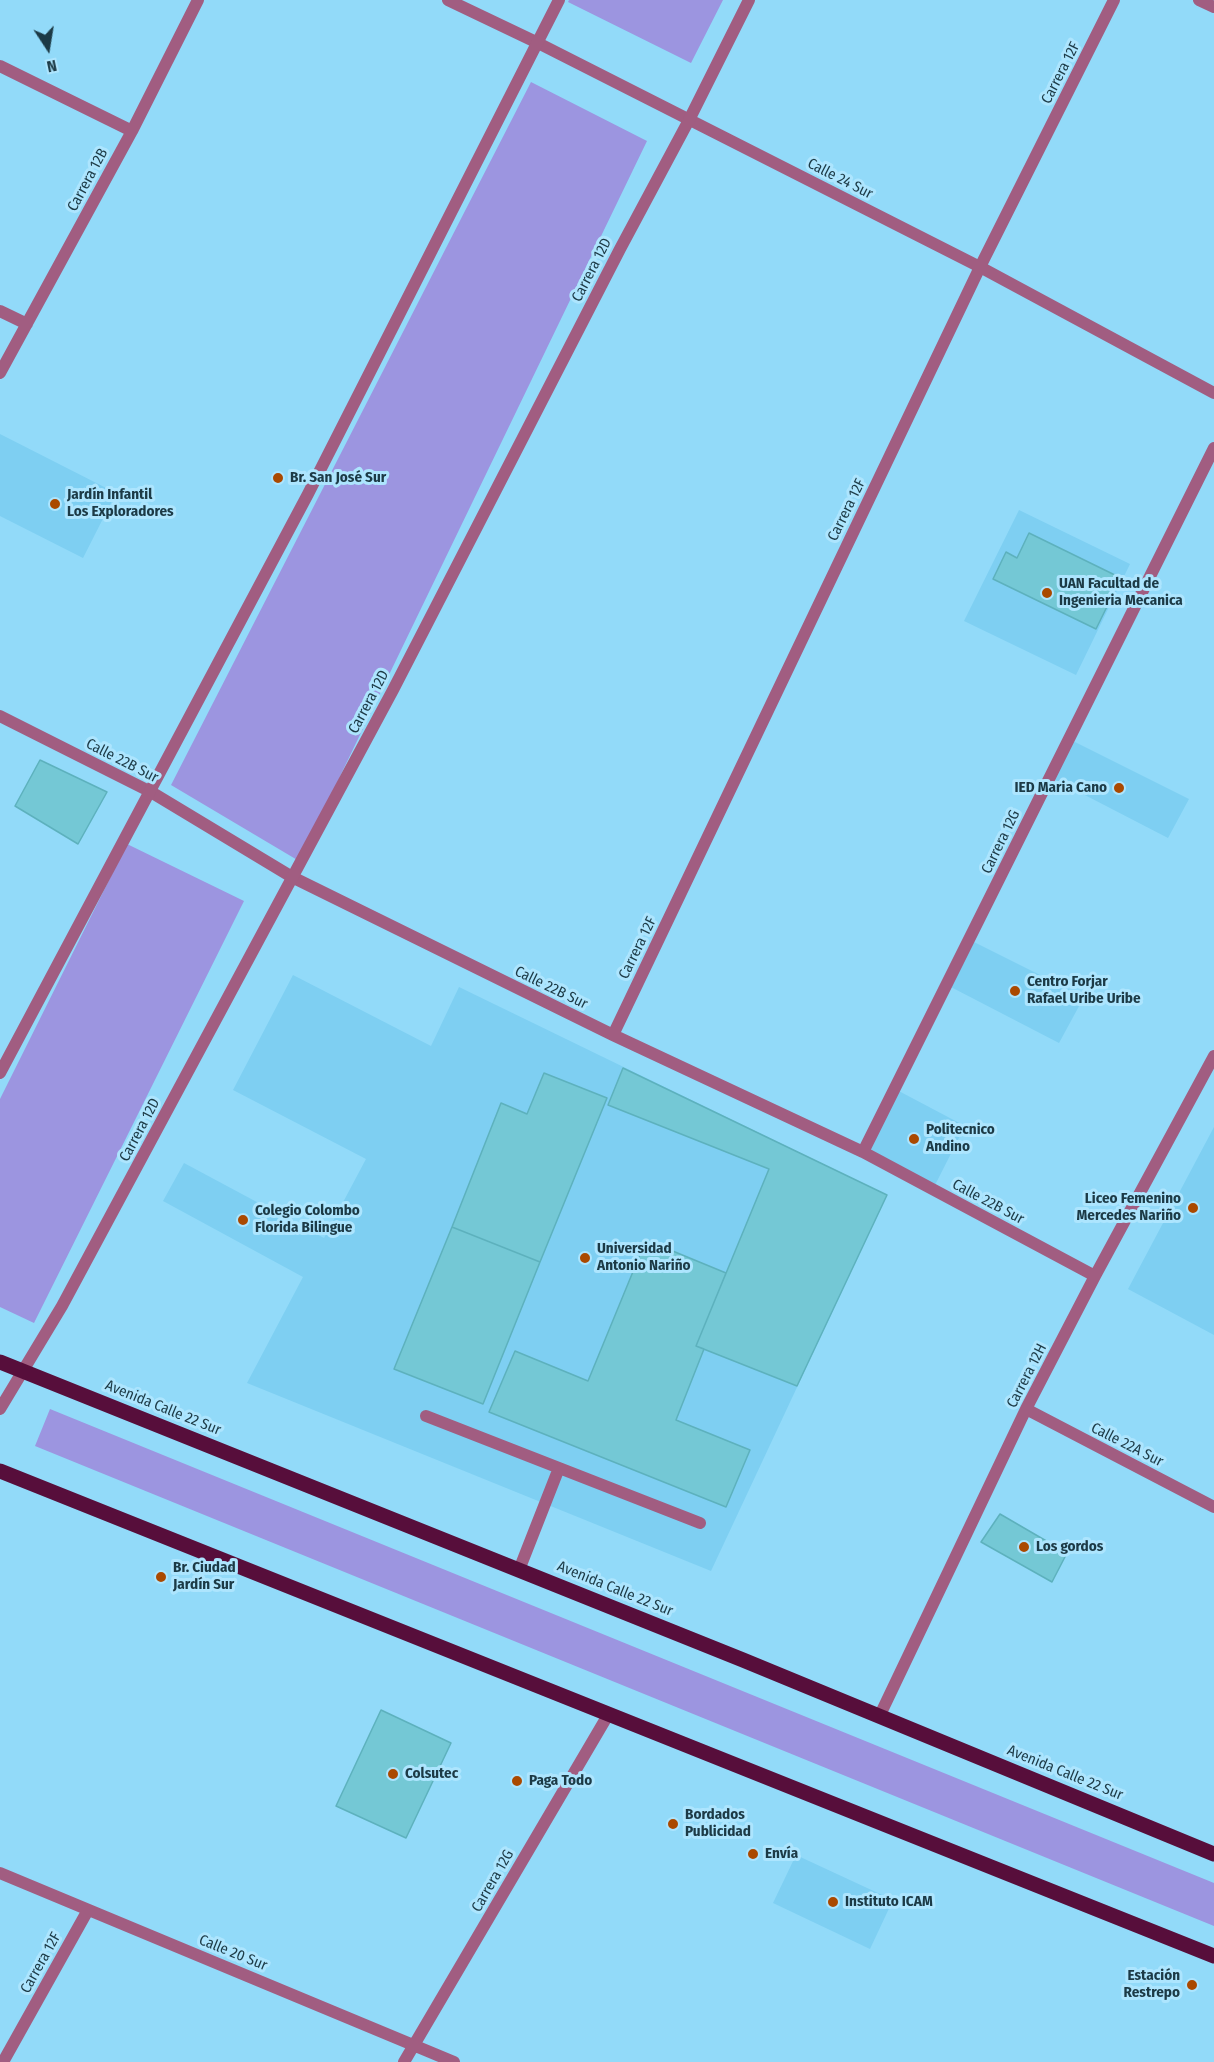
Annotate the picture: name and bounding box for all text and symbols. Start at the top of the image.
north arrow [18,18,78,78]
street label: Carrera 12F [1038,39,1084,107]
text: N [45,56,59,76]
street label: Carrera 12B [64,145,112,215]
street label: Calle 24 Sur [804,155,876,203]
street label: Carrera 12D [568,235,616,305]
place label: Br. San José Sur [290,469,386,487]
marker: Br. San José Sur [271,471,285,485]
street label: Carrera 12F [824,476,870,544]
place label: Jardín Infantil Los Exploradores [67,486,174,521]
marker: Jardín Infantil Los Exploradores [48,497,62,511]
place label: UAN Facultad de Ingenieria Mecanica [1059,575,1183,610]
marker: UAN Facultad de Ingenieria Mecanica [1040,586,1054,600]
street label: Carrera 12D [345,667,393,737]
street label: Calle 22B Sur [83,735,161,787]
place label: IED Maria Cano [1015,779,1107,797]
marker: IED Maria Cano [1112,781,1126,795]
street label: Carrera 12G [978,807,1024,877]
street label: Carrera 12F [615,914,661,982]
street label: Calle 22B Sur [512,963,590,1013]
place label: Centro Forjar Rafael Uribe Uribe [1027,973,1141,1008]
marker: Centro Forjar Rafael Uribe Uribe [1008,984,1022,998]
street label: Carrera 12D [116,1095,164,1165]
place label: Politecnico Andino [926,1121,995,1156]
marker: Politecnico Andino [907,1132,921,1146]
street label: Calle 22B Sur [949,1176,1027,1228]
place label: Liceo Femenino Mercedes Nariño [1077,1190,1181,1225]
marker: Liceo Femenino Mercedes Nariño [1186,1201,1200,1215]
place label: Colegio Colombo Florida Bilingue [255,1202,360,1237]
marker: Colegio Colombo Florida Bilingue [236,1213,250,1227]
place label: Universidad Antonio Nariño [597,1240,691,1275]
marker: Universidad Antonio Nariño [578,1251,592,1265]
street label: Carrera 12H [1003,1341,1051,1411]
street label: Avenida Calle 22 Sur [102,1377,224,1439]
street label: Calle 22A Sur [1088,1419,1166,1471]
place label: Los gordos [1036,1538,1103,1556]
marker: Los gordos [1017,1540,1031,1554]
street label: Avenida Calle 22 Sur [554,1558,676,1620]
place label: Br. Ciudad Jardín Sur [173,1559,236,1594]
marker: Br. Ciudad Jardín Sur [154,1570,168,1584]
street label: Avenida Calle 22 Sur [1004,1742,1126,1804]
place label: Colsutec [405,1765,458,1783]
marker: Colsutec [386,1767,400,1781]
place label: Paga Todo [529,1772,592,1790]
marker: Paga Todo [510,1774,524,1788]
place label: Bordados Publicidad [685,1806,751,1841]
marker: Bordados Publicidad [666,1817,680,1831]
place label: Envía [765,1845,798,1863]
street label: Carrera 12G [468,1847,518,1915]
marker: Envía [746,1847,760,1861]
place label: Instituto ICAM [845,1893,933,1911]
marker: Instituto ICAM [826,1895,840,1909]
street label: Carrera 12F [17,1929,65,1997]
street label: Calle 20 Sur [196,1931,270,1975]
place label: Estación Restrepo [1124,1967,1180,2002]
marker: Estación Restrepo [1185,1978,1199,1992]

